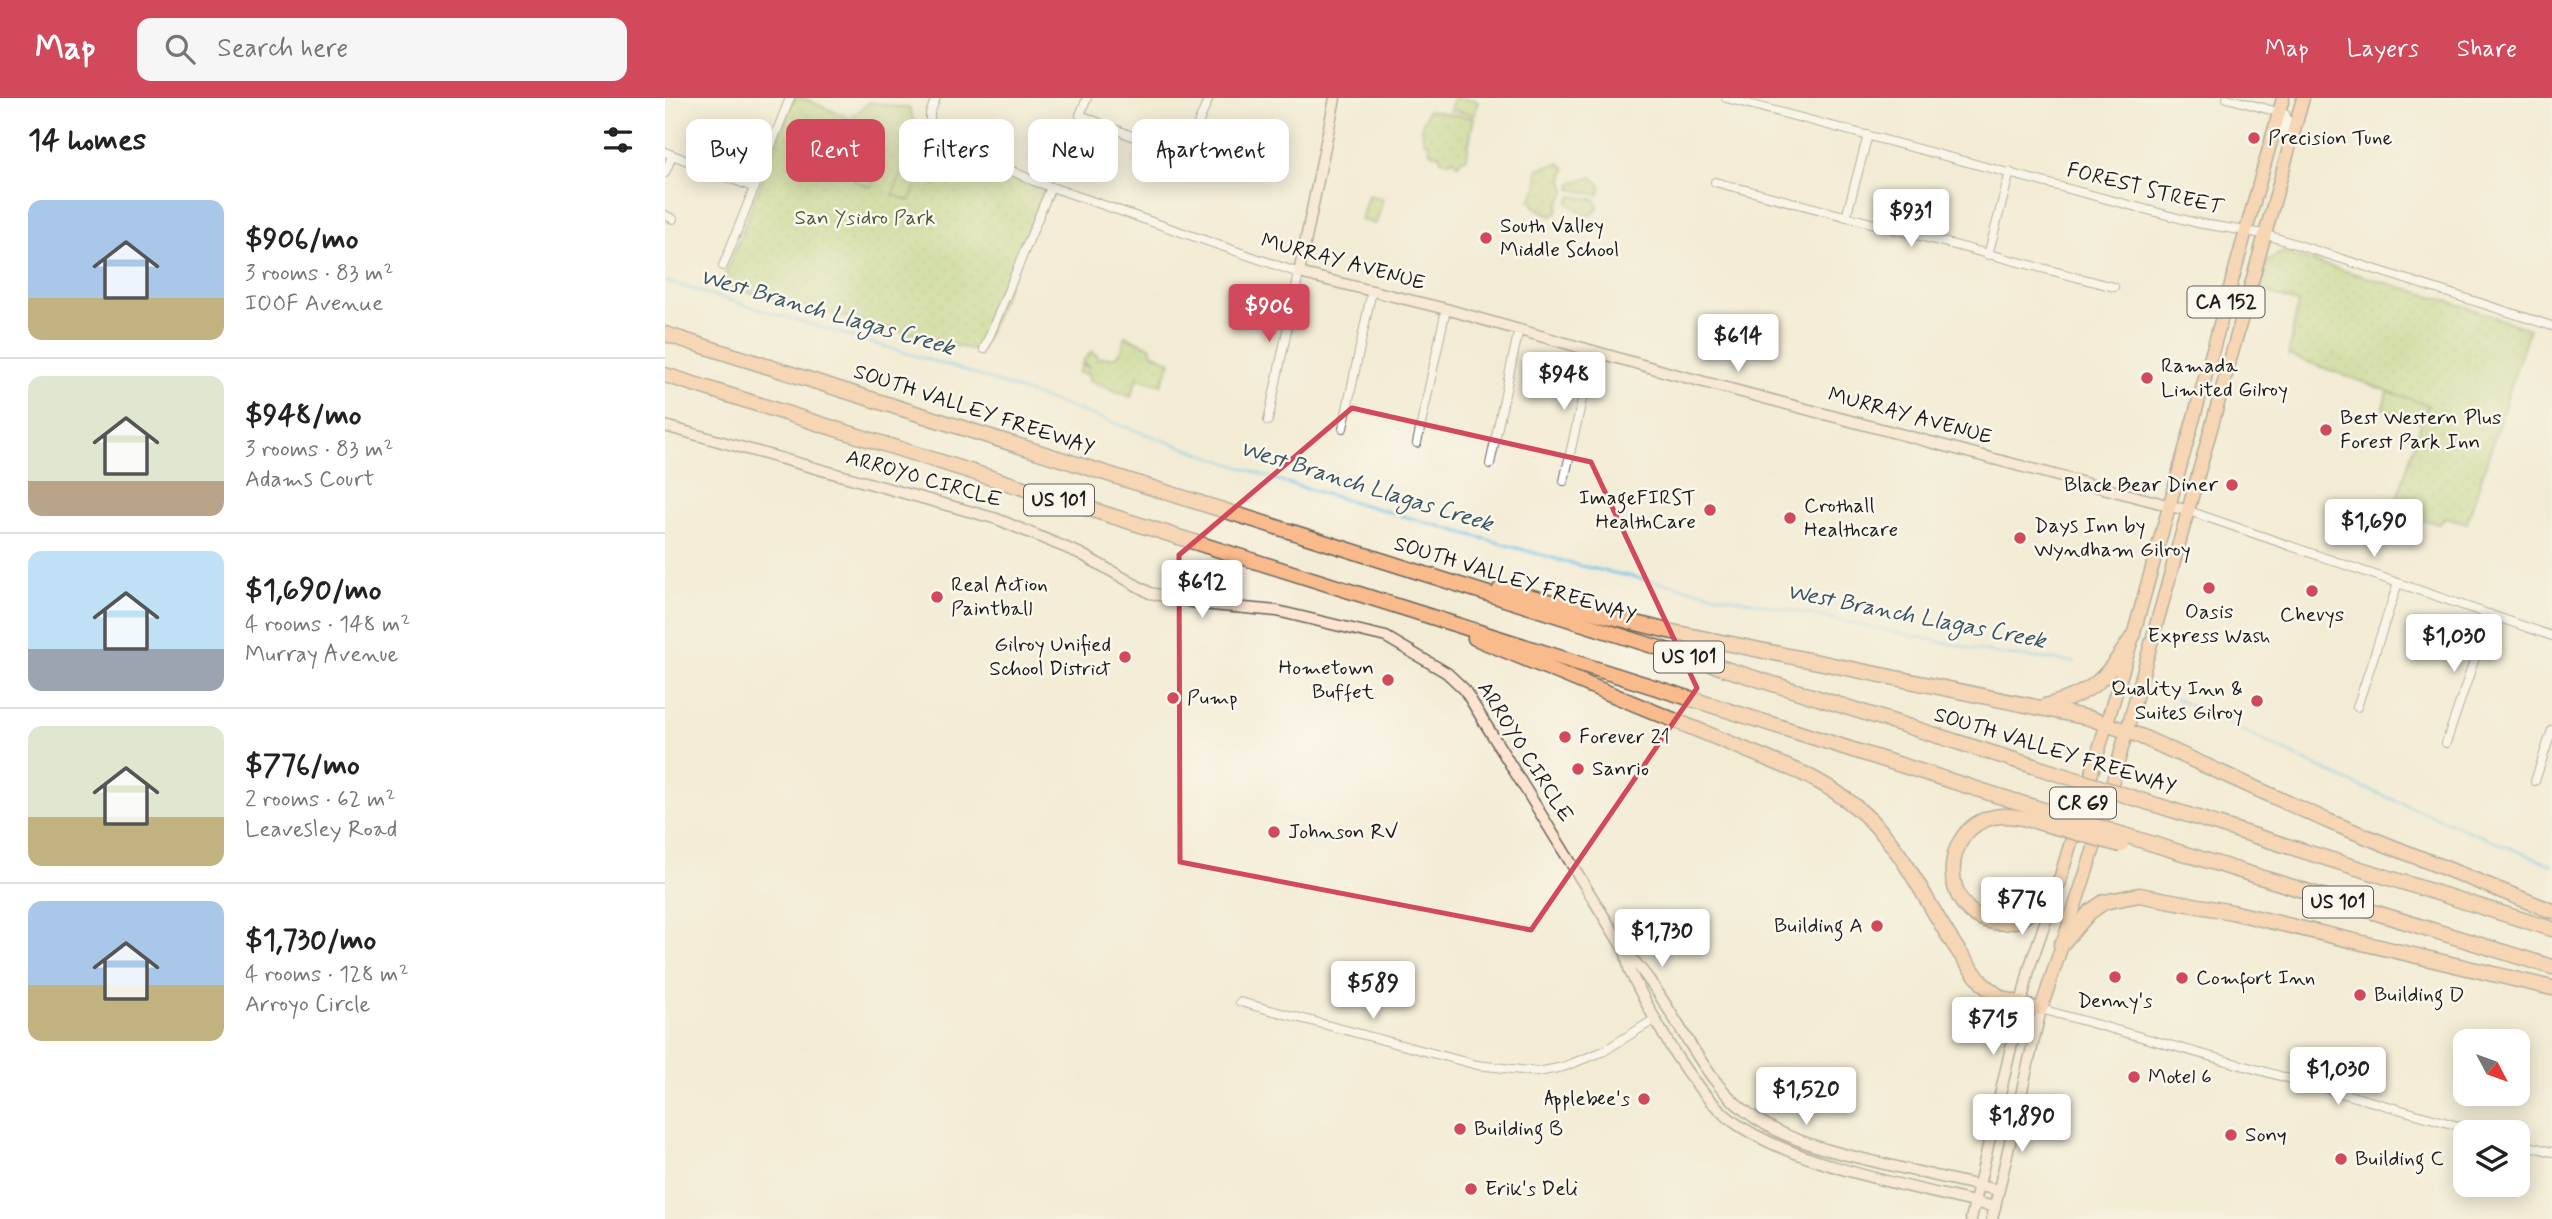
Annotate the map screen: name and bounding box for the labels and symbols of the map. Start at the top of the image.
place label: Precision Tune [2268,124,2393,152]
marker: Precision Tune [2246,130,2262,146]
street label: FOREST STREET [2064,156,2227,222]
pin: $931 [1870,190,1952,249]
park label: San Ysidro Park [795,204,936,232]
place label: South Valley Middle School [1500,212,1619,264]
street label: MURRAY AVENUE [1258,227,1428,297]
marker: South Valley Middle School [1478,230,1494,246]
water label: West Branch Llagas Creek [696,262,959,366]
pin: $906 [1228,285,1310,344]
road number: CA 152 [2187,286,2265,318]
pin: $614 [1697,314,1779,374]
pin: $948 [1523,352,1605,412]
place label: Ramada Limited Gilroy [2161,352,2288,404]
street label: SOUTH VALLEY FREEWAY [850,358,1098,462]
marker: Ramada Limited Gilroy [2139,370,2155,386]
street label: MURRAY AVENUE [1825,381,1995,451]
place label: Best Western Plus Forest Park Inn [2340,404,2501,456]
marker: Best Western Plus Forest Park Inn [2318,422,2334,438]
water label: West Branch Llagas Creek [1235,434,1498,542]
street label: ARROYO CIRCLE [843,443,1005,515]
place label: Black Bear Diner [2064,471,2218,499]
marker: Black Bear Diner [2224,477,2240,493]
road number: US 101 [1024,484,1094,516]
place label: ImageFIRST HealthCare [1579,484,1696,536]
place label: Crothall Healthcare [1804,492,1898,544]
pin: $1,690 [2317,500,2431,559]
marker: ImageFIRST HealthCare [1702,502,1718,518]
marker: Crothall Healthcare [1782,510,1798,526]
place label: Days Inn by Wyndham Gilroy [2034,512,2191,564]
street label: SOUTH VALLEY FREEWAY [1391,530,1640,630]
marker: Days Inn by Wyndham Gilroy [2012,530,2028,546]
pin: $612 [1161,560,1243,620]
place label: Real Action Paintball [951,571,1048,623]
water label: West Branch Llagas Creek [1784,577,2049,659]
marker: Oasis Express Wash [2201,580,2217,596]
marker: Chevys [2304,583,2320,599]
marker: Real Action Paintball [929,589,945,605]
place label: Oasis Express Wash [2148,598,2270,650]
place label: Chevys [2280,601,2344,629]
pin: $1,030 [2397,614,2511,674]
place label: Gilroy Unified School District [989,631,1111,683]
road number: US 101 [1654,642,1724,672]
marker: Gilroy Unified School District [1117,649,1133,665]
place label: Hometown Buffet [1278,654,1375,706]
marker: Hometown Buffet [1380,672,1396,688]
place label: Quality Inn & Suites Gilroy [2111,675,2243,727]
street label: ARROYO CIRCLE [1470,676,1580,828]
place label: Pump [1187,684,1238,712]
marker: Pump [1165,690,1181,706]
marker: Quality Inn & Suites Gilroy [2249,693,2265,709]
street label: SOUTH VALLEY FREEWAY [1931,701,2180,801]
place label: Forever 21 [1579,723,1670,751]
marker: Forever 21 [1557,729,1573,745]
place label: Sanrio [1592,755,1649,783]
marker: Sanrio [1570,761,1586,777]
road number: CR G9 [2050,788,2116,818]
place label: Johnson RV [1288,818,1399,846]
marker: Johnson RV [1266,824,1282,840]
pin: $776 [1981,878,2063,937]
road number: US 101 [2303,887,2373,918]
pin: $1,730 [1605,910,1719,969]
place label: Building A [1774,912,1863,942]
marker: Building A [1869,918,1885,934]
pin: $589 [1332,962,1414,1021]
place label: Comfort Inn [2196,964,2315,994]
marker: Denny's [2107,969,2123,985]
marker: Comfort Inn [2174,970,2190,986]
place label: Building D [2374,981,2465,1011]
place label: Denny's [2077,987,2153,1015]
marker: Building D [2352,987,2368,1003]
pin: $715 [1952,998,2034,1057]
north arrow [2453,1029,2531,1106]
pin: $1,030 [2281,1048,2395,1107]
place label: Motel 6 [2148,1063,2212,1091]
pin: $1,520 [1749,1068,1863,1127]
marker: Motel 6 [2126,1069,2142,1085]
place label: Applebee's [1544,1085,1630,1114]
marker: Applebee's [1636,1091,1652,1107]
pin: $1,890 [1965,1094,2079,1154]
place label: Building B [1474,1115,1563,1145]
marker: Building B [1452,1121,1468,1137]
place label: Sony [2245,1121,2287,1149]
marker: Sony [2223,1127,2239,1143]
place label: Building C [2355,1145,2444,1175]
marker: Building C [2333,1151,2349,1167]
place label: Erik's Deli [1485,1175,1578,1203]
marker: Erik's Deli [1463,1181,1479,1197]

